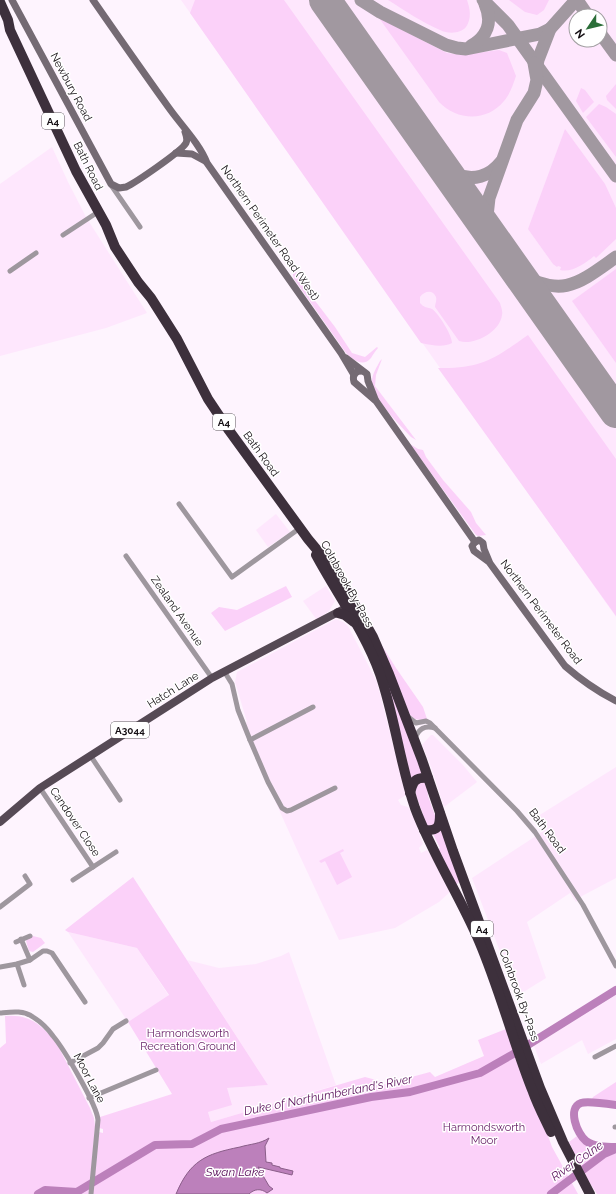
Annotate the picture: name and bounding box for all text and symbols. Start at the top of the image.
north arrow [568,8,608,48]
text: N [572,26,588,41]
street label: Newbury Road [47,51,95,124]
road number: A4 [42,113,64,129]
street label: Bath Road [71,140,105,193]
street label: Northern Perimeter Road (West) [218,163,322,303]
road number: A4 [213,414,235,430]
street label: Bath Road [240,429,282,479]
street label: Colnbrook By-Pass [318,539,376,629]
street label: Northern Perimeter Road [498,557,585,667]
street label: Zealand Avenue [148,573,206,649]
street label: Hatch Lane [145,669,202,711]
road number: A3044 [111,722,149,738]
street label: Candover Close [47,785,103,859]
street label: Bath Road [526,806,568,856]
road number: A4 [471,921,493,937]
street label: Colnbrook By-Pass [496,947,542,1043]
park label: Harmondsworth Recreation Ground [140,1027,236,1053]
street label: Moor Lane [71,1051,108,1106]
water label: Duke of Northumberland's River [243,1072,414,1118]
park label: Harmondsworth Moor [443,1121,525,1147]
water label: River Colne [548,1138,606,1184]
water label: Swan Lake [204,1165,265,1179]

